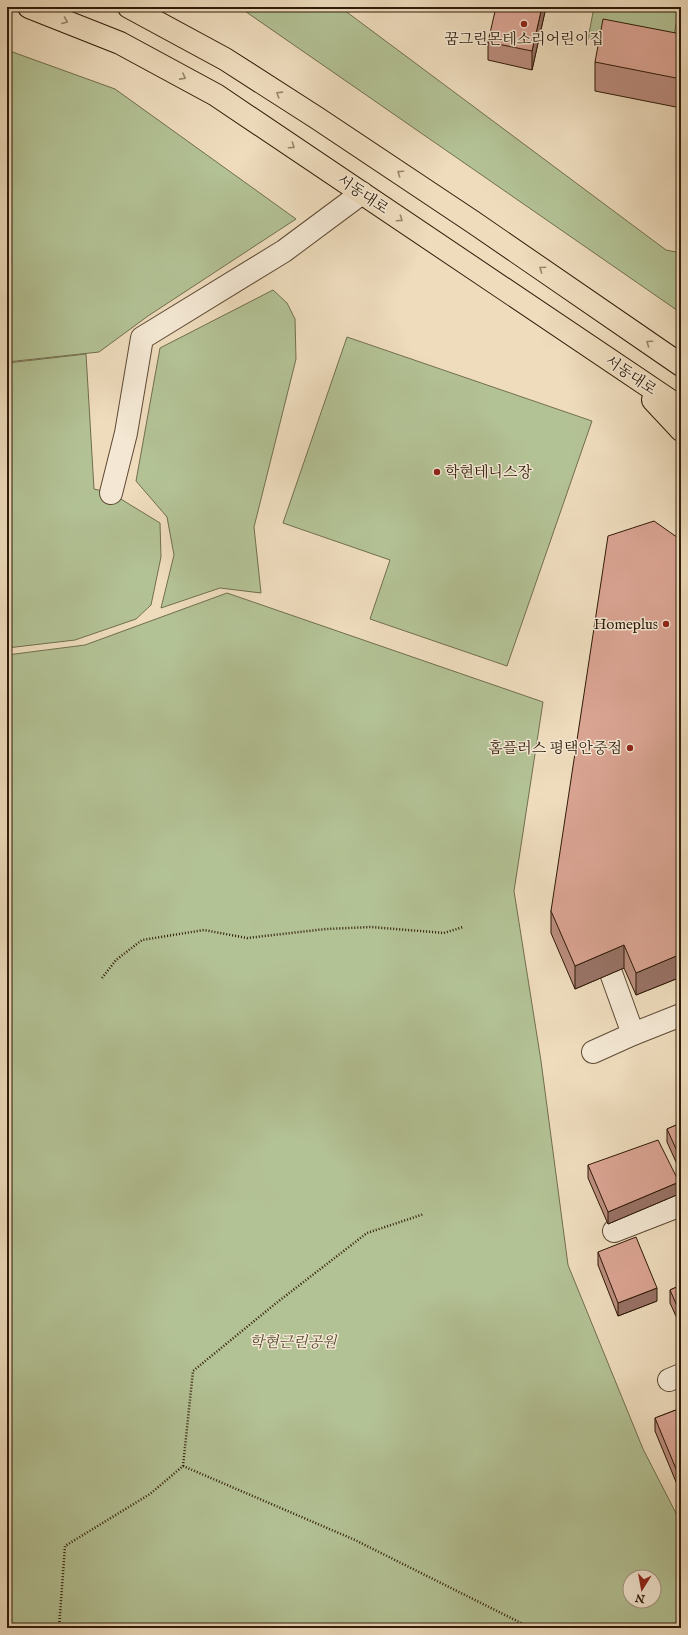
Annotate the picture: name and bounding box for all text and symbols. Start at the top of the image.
one-way arrow [62,17,69,25]
marker: 꿈그린몬테소리어린이집 [519,19,529,29]
place label: 꿈그린몬테소리어린이집 [444,30,604,49]
one-way arrow [178,72,186,79]
one-way arrow [276,91,283,98]
one-way arrow [288,141,295,148]
street label: 서동대로 [333,170,392,219]
one-way arrow [397,171,404,178]
one-way arrow [396,214,403,222]
one-way arrow [539,266,546,274]
one-way arrow [646,340,653,348]
street label: 서동대로 [601,351,660,400]
place label: 학현테니스장 [445,463,532,482]
marker: 학현테니스장 [432,467,442,477]
place label: Homeplus [594,615,658,634]
marker: Homeplus [661,619,671,629]
place label: 홈플러스 평택안중점 [488,739,622,758]
marker: 홈플러스 평택안중점 [625,743,635,753]
park label: 학현근린공원 [250,1333,338,1352]
north arrow [622,1569,662,1609]
text: N [634,1590,647,1606]

